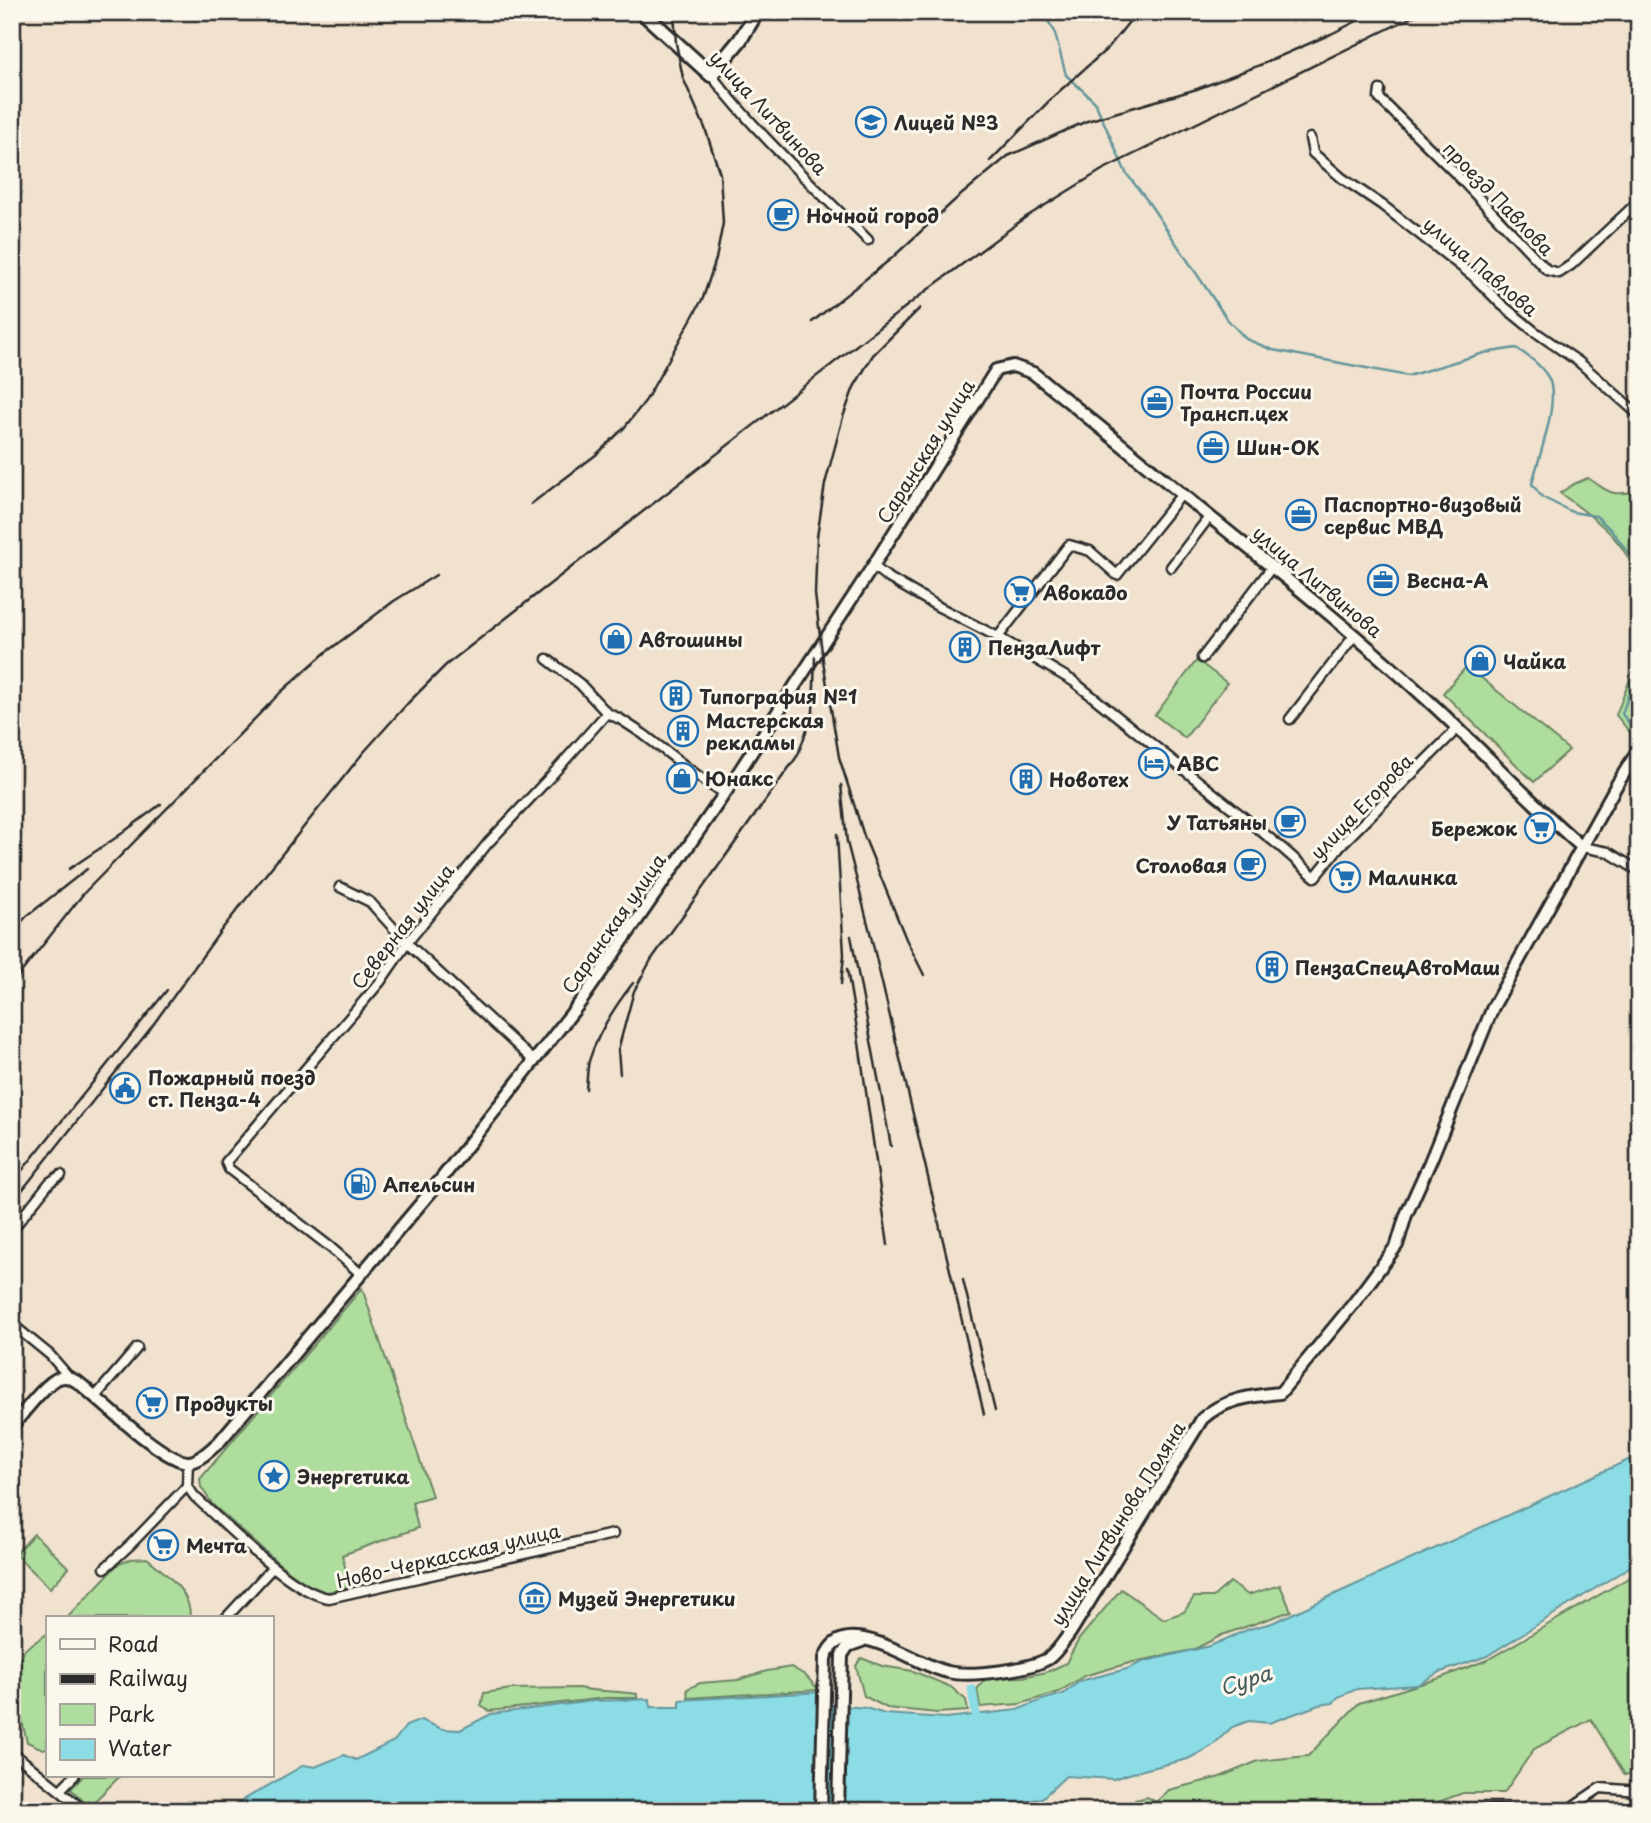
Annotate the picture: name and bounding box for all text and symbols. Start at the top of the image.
street label: улица Литвинова [704,43,835,181]
school or university icon: Лицей №3 [854,105,888,139]
place label: Лицей №3 [894,108,998,136]
street label: проезд Павлова [1437,135,1561,261]
cafe icon: Ночной город [766,198,800,232]
place label: Ночной город [806,201,939,229]
street label: улица Павлова [1418,210,1545,323]
street label: Саранская улица [869,374,981,528]
place label: Почта России Трансп.цех [1180,377,1312,427]
office icon: Почта России Трансп.цех [1140,385,1174,419]
office icon: Шин-ОК [1196,430,1230,464]
place label: Шин-ОК [1236,433,1320,461]
place label: Паспортно-визовый сервис МВД [1324,490,1522,540]
office icon: Паспортно-визовый сервис МВД [1284,498,1318,532]
street label: улица Литвинова [1247,518,1389,644]
office icon: Весна-А [1366,563,1400,597]
place label: Весна-А [1406,566,1489,594]
supermarket icon: Авокадо [1003,575,1037,609]
place label: Авокадо [1042,578,1128,606]
shop icon: Автошины [599,622,633,656]
place label: Автошины [639,625,743,653]
building icon: ПензаЛифт [948,630,982,664]
place label: ПензаЛифт [988,633,1101,661]
shop icon: Чайка [1463,644,1497,678]
place label: Чайка [1503,647,1566,675]
building icon: Типография №1 [659,679,693,713]
place label: Типография №1 [699,682,857,710]
place label: Мастерская рекламы [706,706,824,756]
building icon: Мастерская рекламы [666,714,700,748]
hotel icon: ABC [1137,746,1171,780]
street label: улица Егорова [1303,747,1419,865]
place label: ABC [1177,749,1219,777]
shop icon: Юнакс [665,761,699,795]
building icon: Новотех [1009,762,1043,796]
place label: Юнакс [705,764,773,792]
place label: Новотех [1049,765,1129,793]
cafe icon: У Татьяны [1273,805,1307,839]
place label: У Татьяны [1166,808,1267,836]
supermarket icon: Бережок [1523,811,1557,845]
place label: Бережок [1431,814,1518,842]
street label: Саранская улица [554,847,672,999]
cafe icon: Столовая [1233,848,1267,882]
place label: Столовая [1135,851,1227,879]
street label: Северная улица [344,857,460,995]
supermarket icon: Малинка [1328,860,1362,894]
place label: Малинка [1368,863,1458,891]
building icon: ПензаСпецАвтоМаш [1255,950,1289,984]
place label: ПензаСпецАвтоМаш [1295,953,1500,981]
place label: Пожарный поезд ст. Пенза-4 [148,1063,315,1113]
public building icon: Пожарный поезд ст. Пенза-4 [108,1071,142,1105]
fuel station icon: Апельсин [343,1167,377,1201]
place label: Апельсин [383,1170,475,1198]
supermarket icon: Продукты [135,1386,169,1420]
place label: Продукты [175,1389,273,1417]
street label: улица Литвинова Поляна [1043,1415,1191,1630]
place icon: Энергетика [257,1459,291,1493]
place label: Энергетика [297,1462,409,1490]
street label: Ново-Черкасская улица [333,1516,563,1594]
supermarket icon: Мечта [146,1528,180,1562]
place label: Мечта [186,1531,247,1559]
museum icon: Музей Энергетики [518,1581,552,1615]
place label: Музей Энергетики [558,1584,736,1612]
legend [46,1616,273,1778]
text: Road [108,1627,159,1659]
water label: Сура [1215,1655,1276,1702]
text: Railway [108,1661,188,1693]
text: Park [108,1697,155,1729]
text: Water [108,1731,172,1763]

